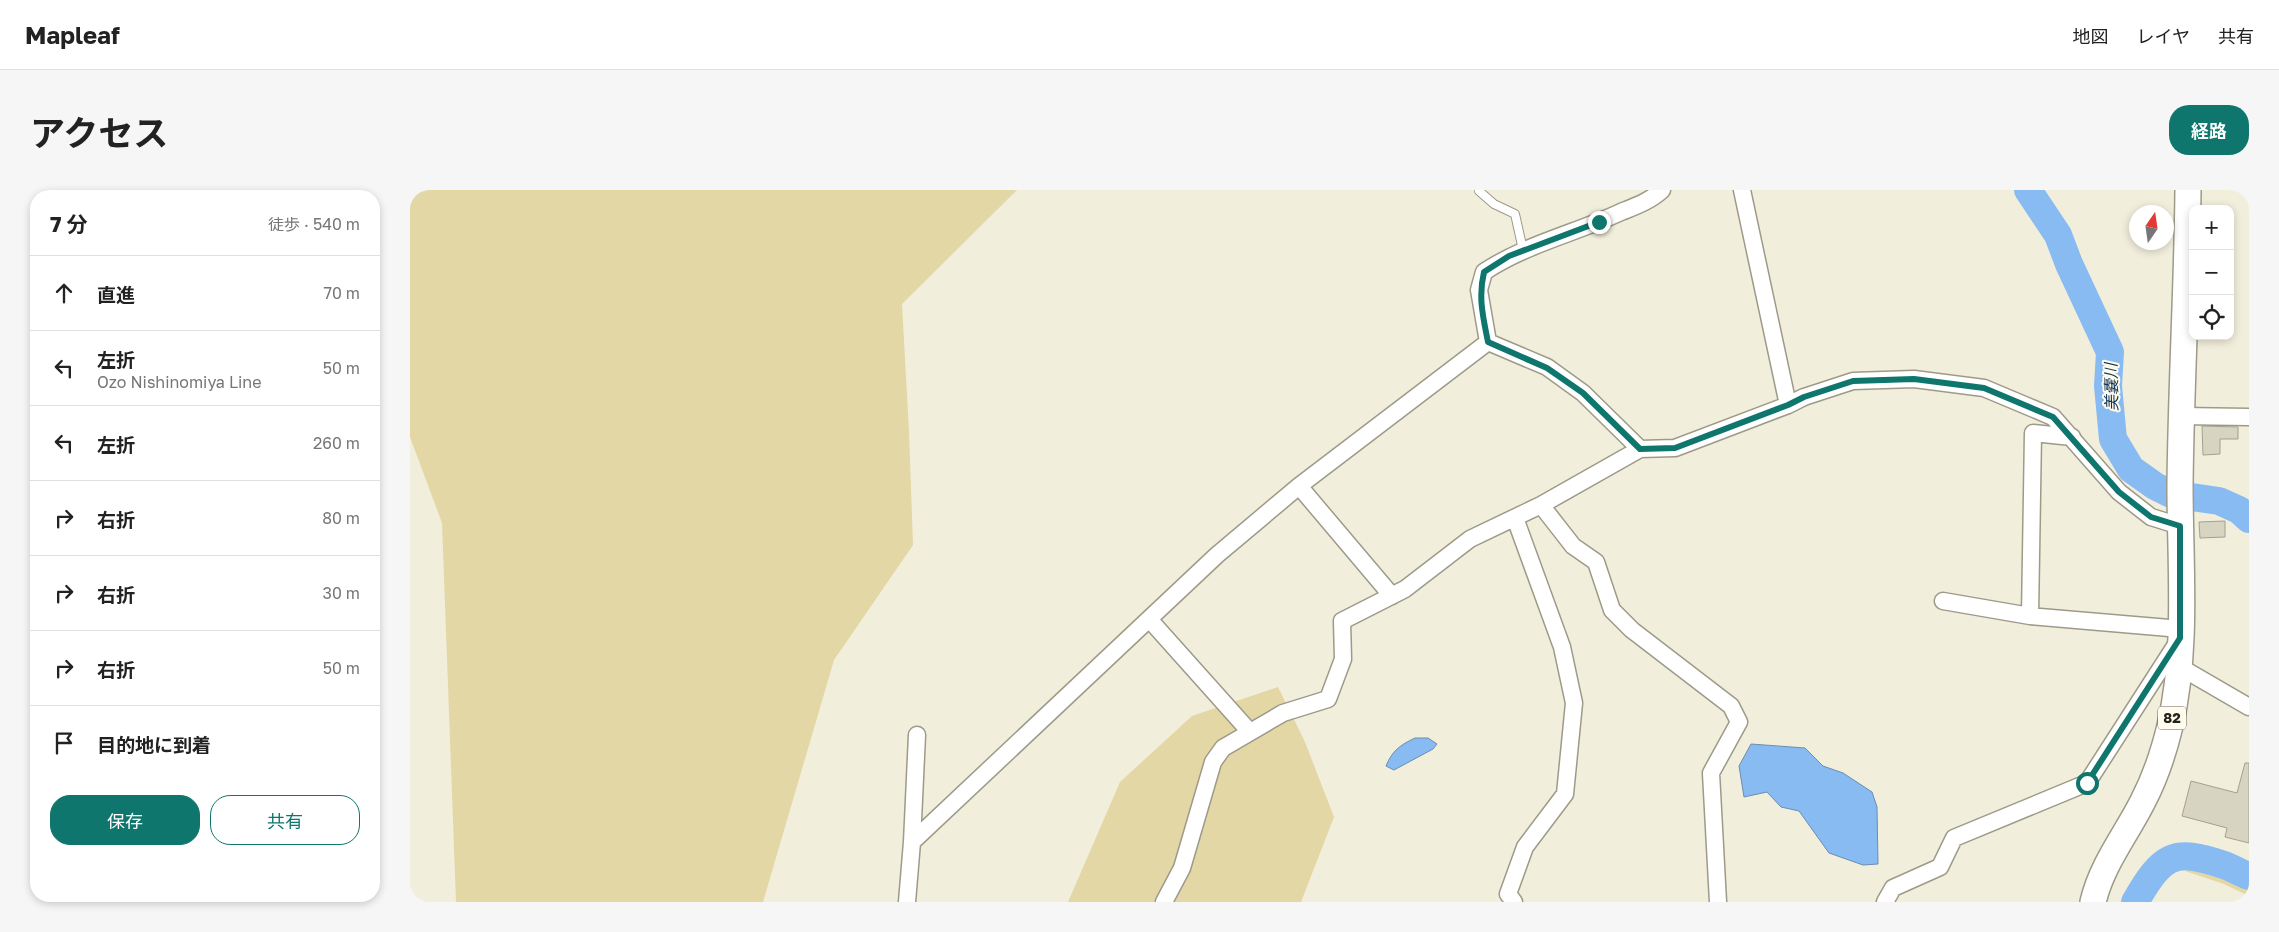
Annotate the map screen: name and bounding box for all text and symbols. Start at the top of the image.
text: Mapleaf [25,20,120,49]
text: 地図 [2073,25,2109,47]
text: レイヤ [2137,25,2190,47]
text: 共有 [2218,25,2254,47]
button: 経路 [2169,105,2249,155]
text: アクセス [30,112,168,154]
north arrow [2129,205,2174,250]
map controls [2189,205,2234,340]
button: + [2189,205,2234,250]
text: 7 分 [50,211,88,237]
route end [1588,211,1611,234]
text: 徒歩 · 540 m [268,214,360,234]
button: − [2189,250,2234,295]
icon: ahead [50,279,78,307]
text: 直進 [97,283,135,306]
text: 70 m [323,283,360,303]
button: locate [2189,295,2234,340]
text: 左折 [97,348,135,371]
icon: left [50,354,78,382]
text: 50 m [323,358,360,378]
water label: 美嚢川 [2101,361,2121,411]
text: Ozo Nishinomiya Line [97,372,261,392]
icon: left [50,429,78,457]
text: 左折 [97,433,135,456]
text: 260 m [313,433,360,453]
icon: right [50,504,78,532]
text: 右折 [97,508,135,531]
text: 80 m [322,508,360,528]
icon: right [50,579,78,607]
text: 右折 [97,583,135,606]
text: 30 m [323,583,360,603]
icon: right [50,654,78,682]
text: 右折 [97,658,135,681]
text: 50 m [323,658,360,678]
road number: 82 [2158,706,2186,730]
icon: arrive [50,729,78,757]
text: 目的地に到着 [97,733,211,756]
route start [2076,772,2099,795]
button: 保存 [50,795,200,845]
button: 共有 [210,795,360,845]

